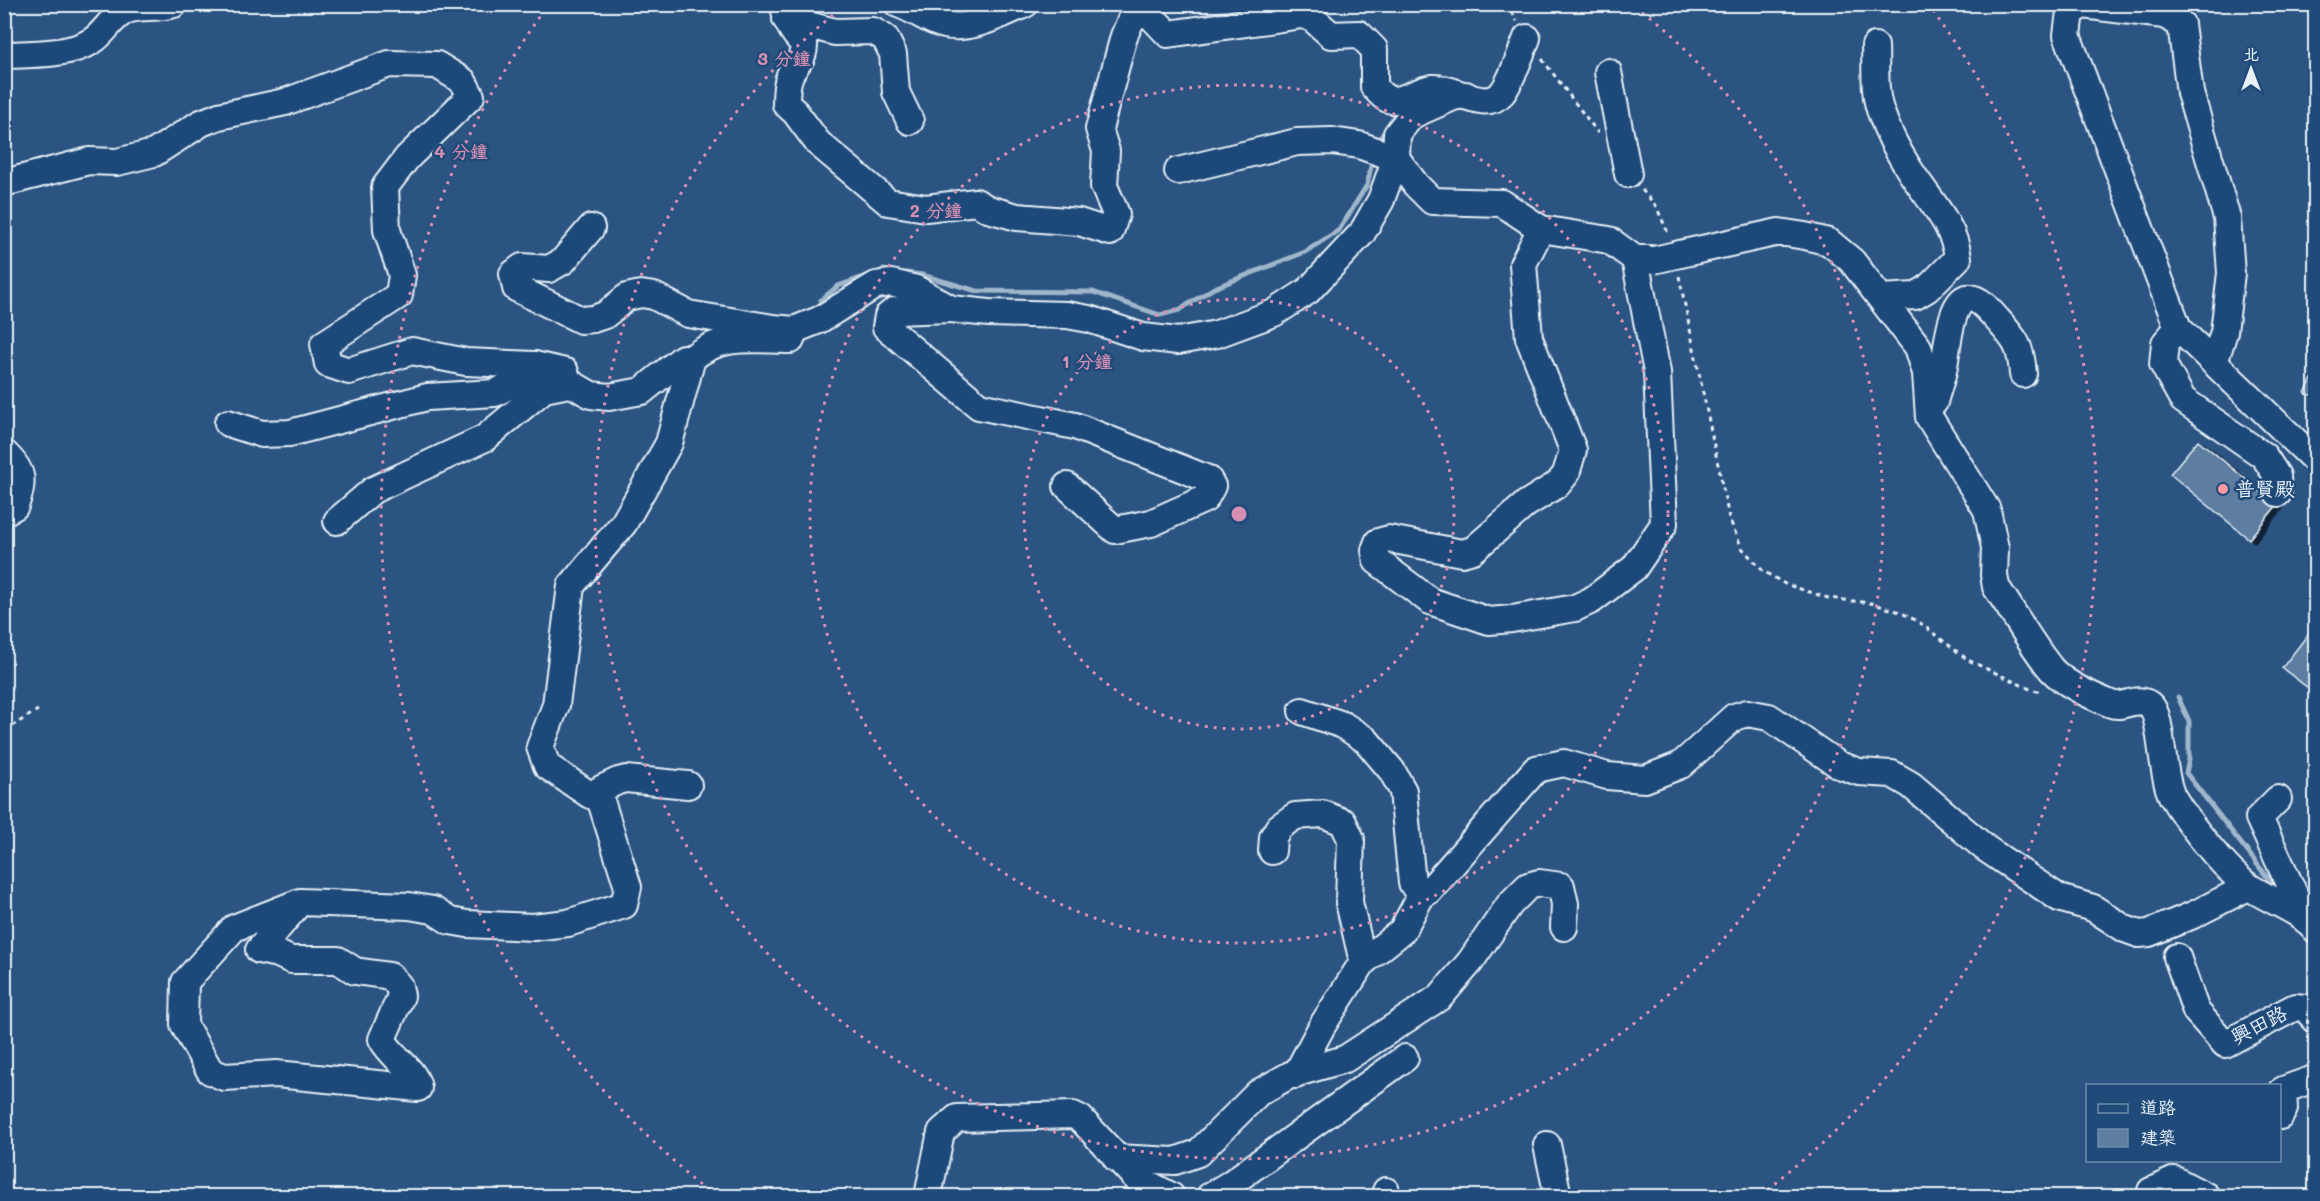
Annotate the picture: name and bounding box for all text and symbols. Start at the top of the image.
north arrow [2221,39,2281,99]
text: 北 [2243,43,2259,64]
text: 3 分鐘 [757,46,811,70]
text: 4 分鐘 [434,139,488,163]
text: 2 分鐘 [910,198,962,222]
text: 1 分鐘 [1062,349,1112,373]
place label: 普賢殿 [2235,475,2295,501]
marker: 普賢殿 [2216,482,2230,496]
centre of rings [1229,504,1249,524]
street label: 興田路 [2226,998,2292,1049]
legend [2086,1084,2281,1162]
text: 道路 [2140,1095,2176,1119]
text: 建築 [2140,1125,2176,1149]

